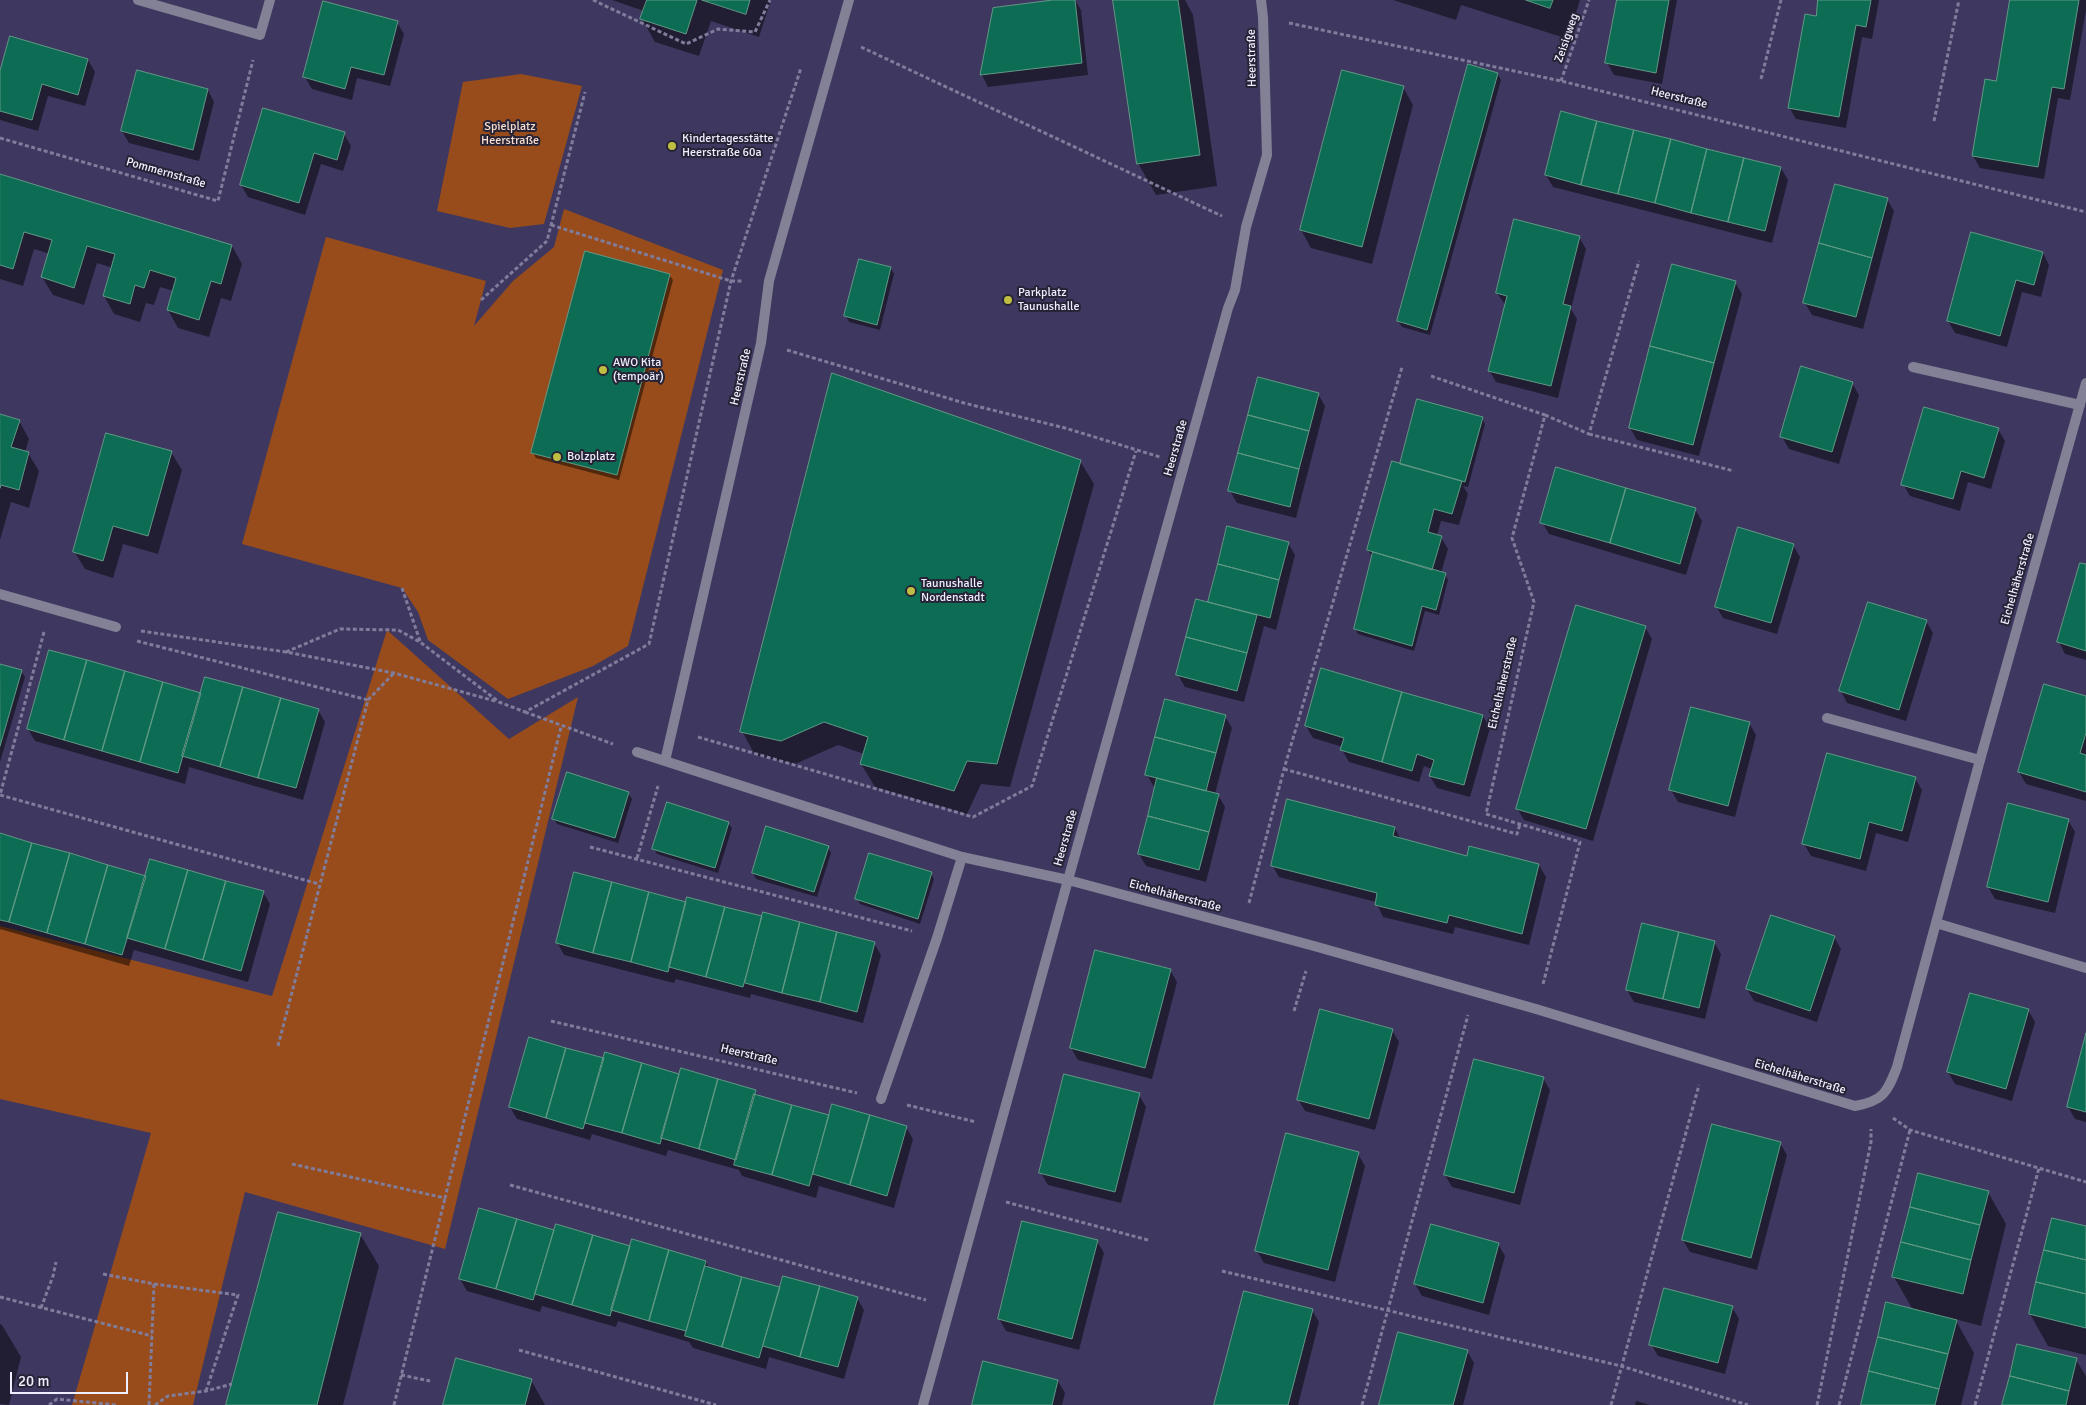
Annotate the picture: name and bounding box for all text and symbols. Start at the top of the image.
street label: Zeisigweg [1552,11,1582,65]
street label: Heerstraße [1244,29,1260,87]
street label: Heerstraße [1649,84,1709,112]
park label: Spielplatz Heerstraße [481,120,539,148]
place label: Kindertagesstätte Heerstraße 60a [682,132,774,160]
marker: Kindertagesstätte Heerstraße 60a [666,140,678,152]
street label: Pommernstraße [125,155,207,191]
place label: Parkplatz Taunushalle [1018,286,1079,314]
marker: Parkplatz Taunushalle [1002,294,1014,306]
street label: Heerstraße [727,347,755,407]
place label: AWO Kita (tempoär) [613,356,664,384]
marker: AWO Kita (tempoär) [597,364,609,376]
street label: Heerstraße [1161,418,1191,478]
place label: Bolzplatz [567,450,615,464]
marker: Bolzplatz [551,451,563,463]
street label: Eichelhäherstraße [1998,531,2038,627]
place label: Taunushalle Nordenstadt [921,577,985,605]
marker: Taunushalle Nordenstadt [905,585,917,597]
street label: Eichelhäherstraße [1485,635,1521,731]
street label: Heerstraße [1051,808,1081,868]
street label: Eichelhäherstraße [1127,877,1223,915]
street label: Heerstraße [719,1041,779,1069]
street label: Eichelhäherstraße [1753,1056,1847,1098]
scale bar [12,1362,130,1394]
text: 20 m [18,1372,49,1390]

